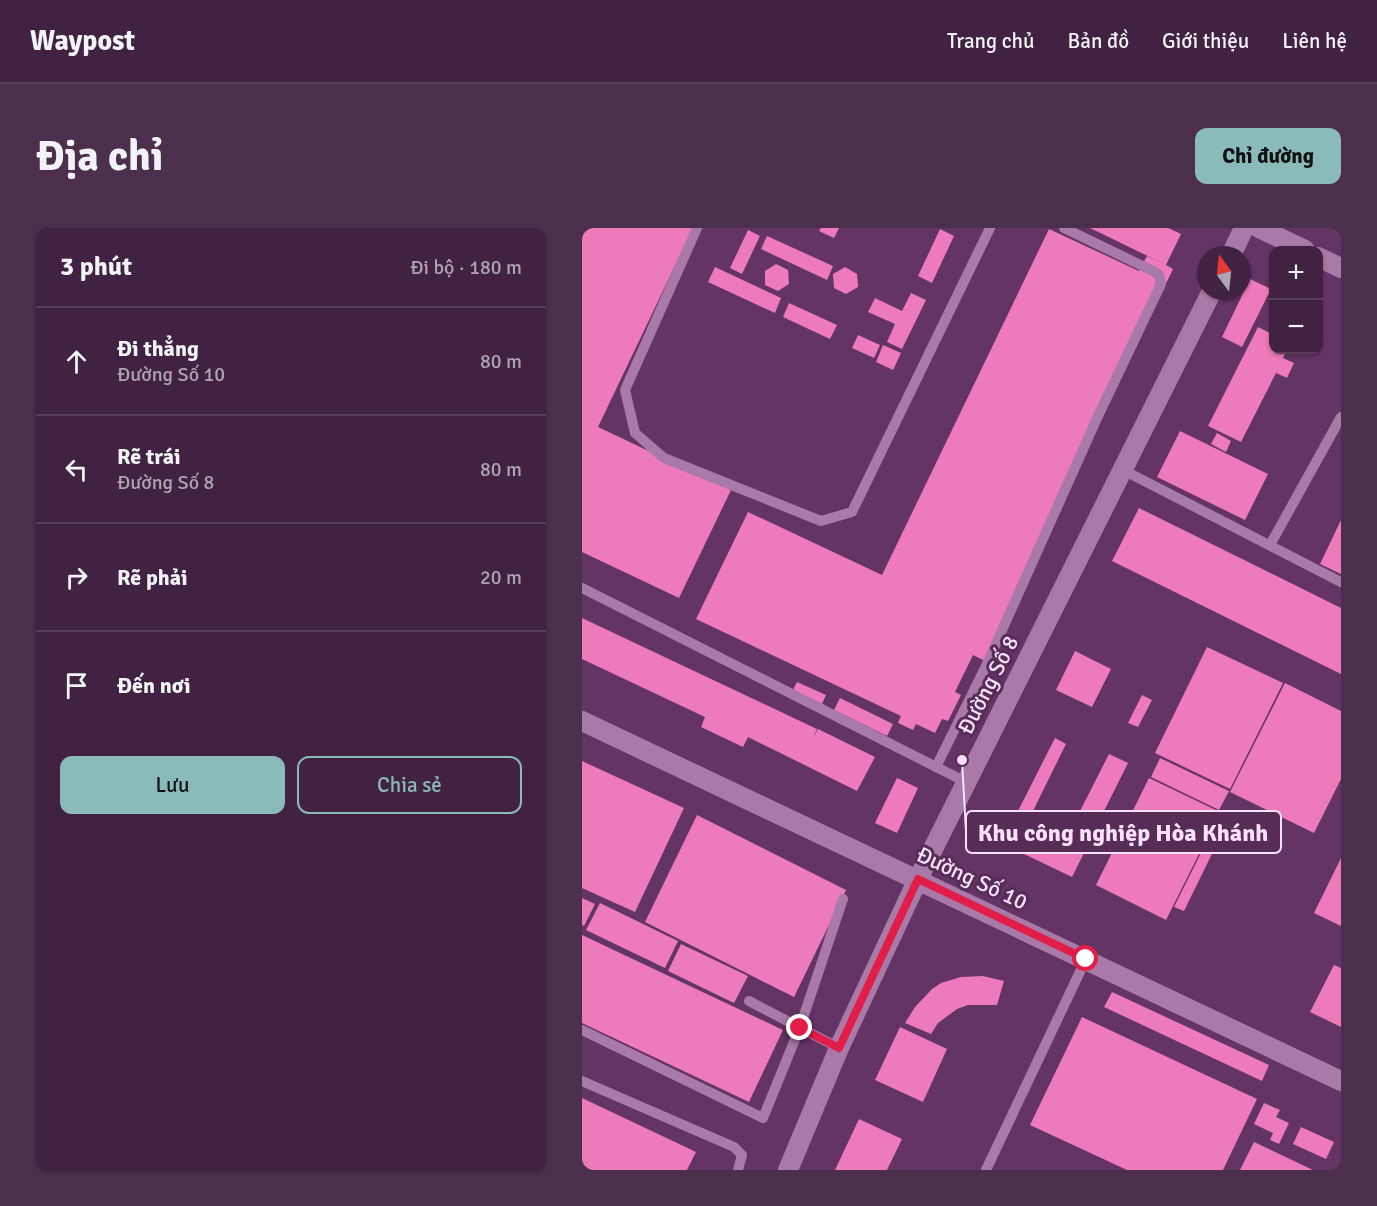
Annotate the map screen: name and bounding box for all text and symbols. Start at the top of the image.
text: Waypost [30,24,135,58]
text: Trang chủ [947,28,1035,54]
text: Bản đồ [1068,28,1129,54]
text: Giới thiệu [1162,28,1249,54]
text: Liên hệ [1282,28,1347,54]
button: Chỉ đường [1195,128,1341,184]
text: Địa chỉ [36,131,163,182]
north arrow [1197,246,1251,300]
map controls [1269,246,1323,354]
button: + [1269,246,1323,300]
text: 3 phút [60,251,132,283]
text: Đi bộ · 180 m [410,255,522,280]
button: − [1269,300,1323,354]
text: Đi thẳng [117,335,199,362]
icon: ahead [60,345,93,378]
text: 80 m [480,349,522,374]
text: Đường Số 10 [117,362,225,387]
text: Rẽ trái [117,443,181,470]
icon: left [60,453,93,486]
text: 80 m [480,457,522,482]
text: Đường Số 8 [117,470,214,495]
icon: right [60,561,93,594]
text: Rẽ phải [117,564,188,591]
text: 20 m [480,565,522,590]
street label: Đường Số 8 [952,631,1024,739]
icon: arrive [60,669,93,702]
text: Đến nơi [117,672,191,699]
button: Lưu [60,756,285,814]
button: Chia sẻ [297,756,522,814]
callout: Khu công nghiệp Hòa Khánh [966,811,1281,853]
text: Khu công nghiệp Hòa Khánh [978,818,1268,848]
street label: Đường Số 10 [912,841,1032,915]
route start [1072,945,1098,971]
route end [786,1014,812,1040]

